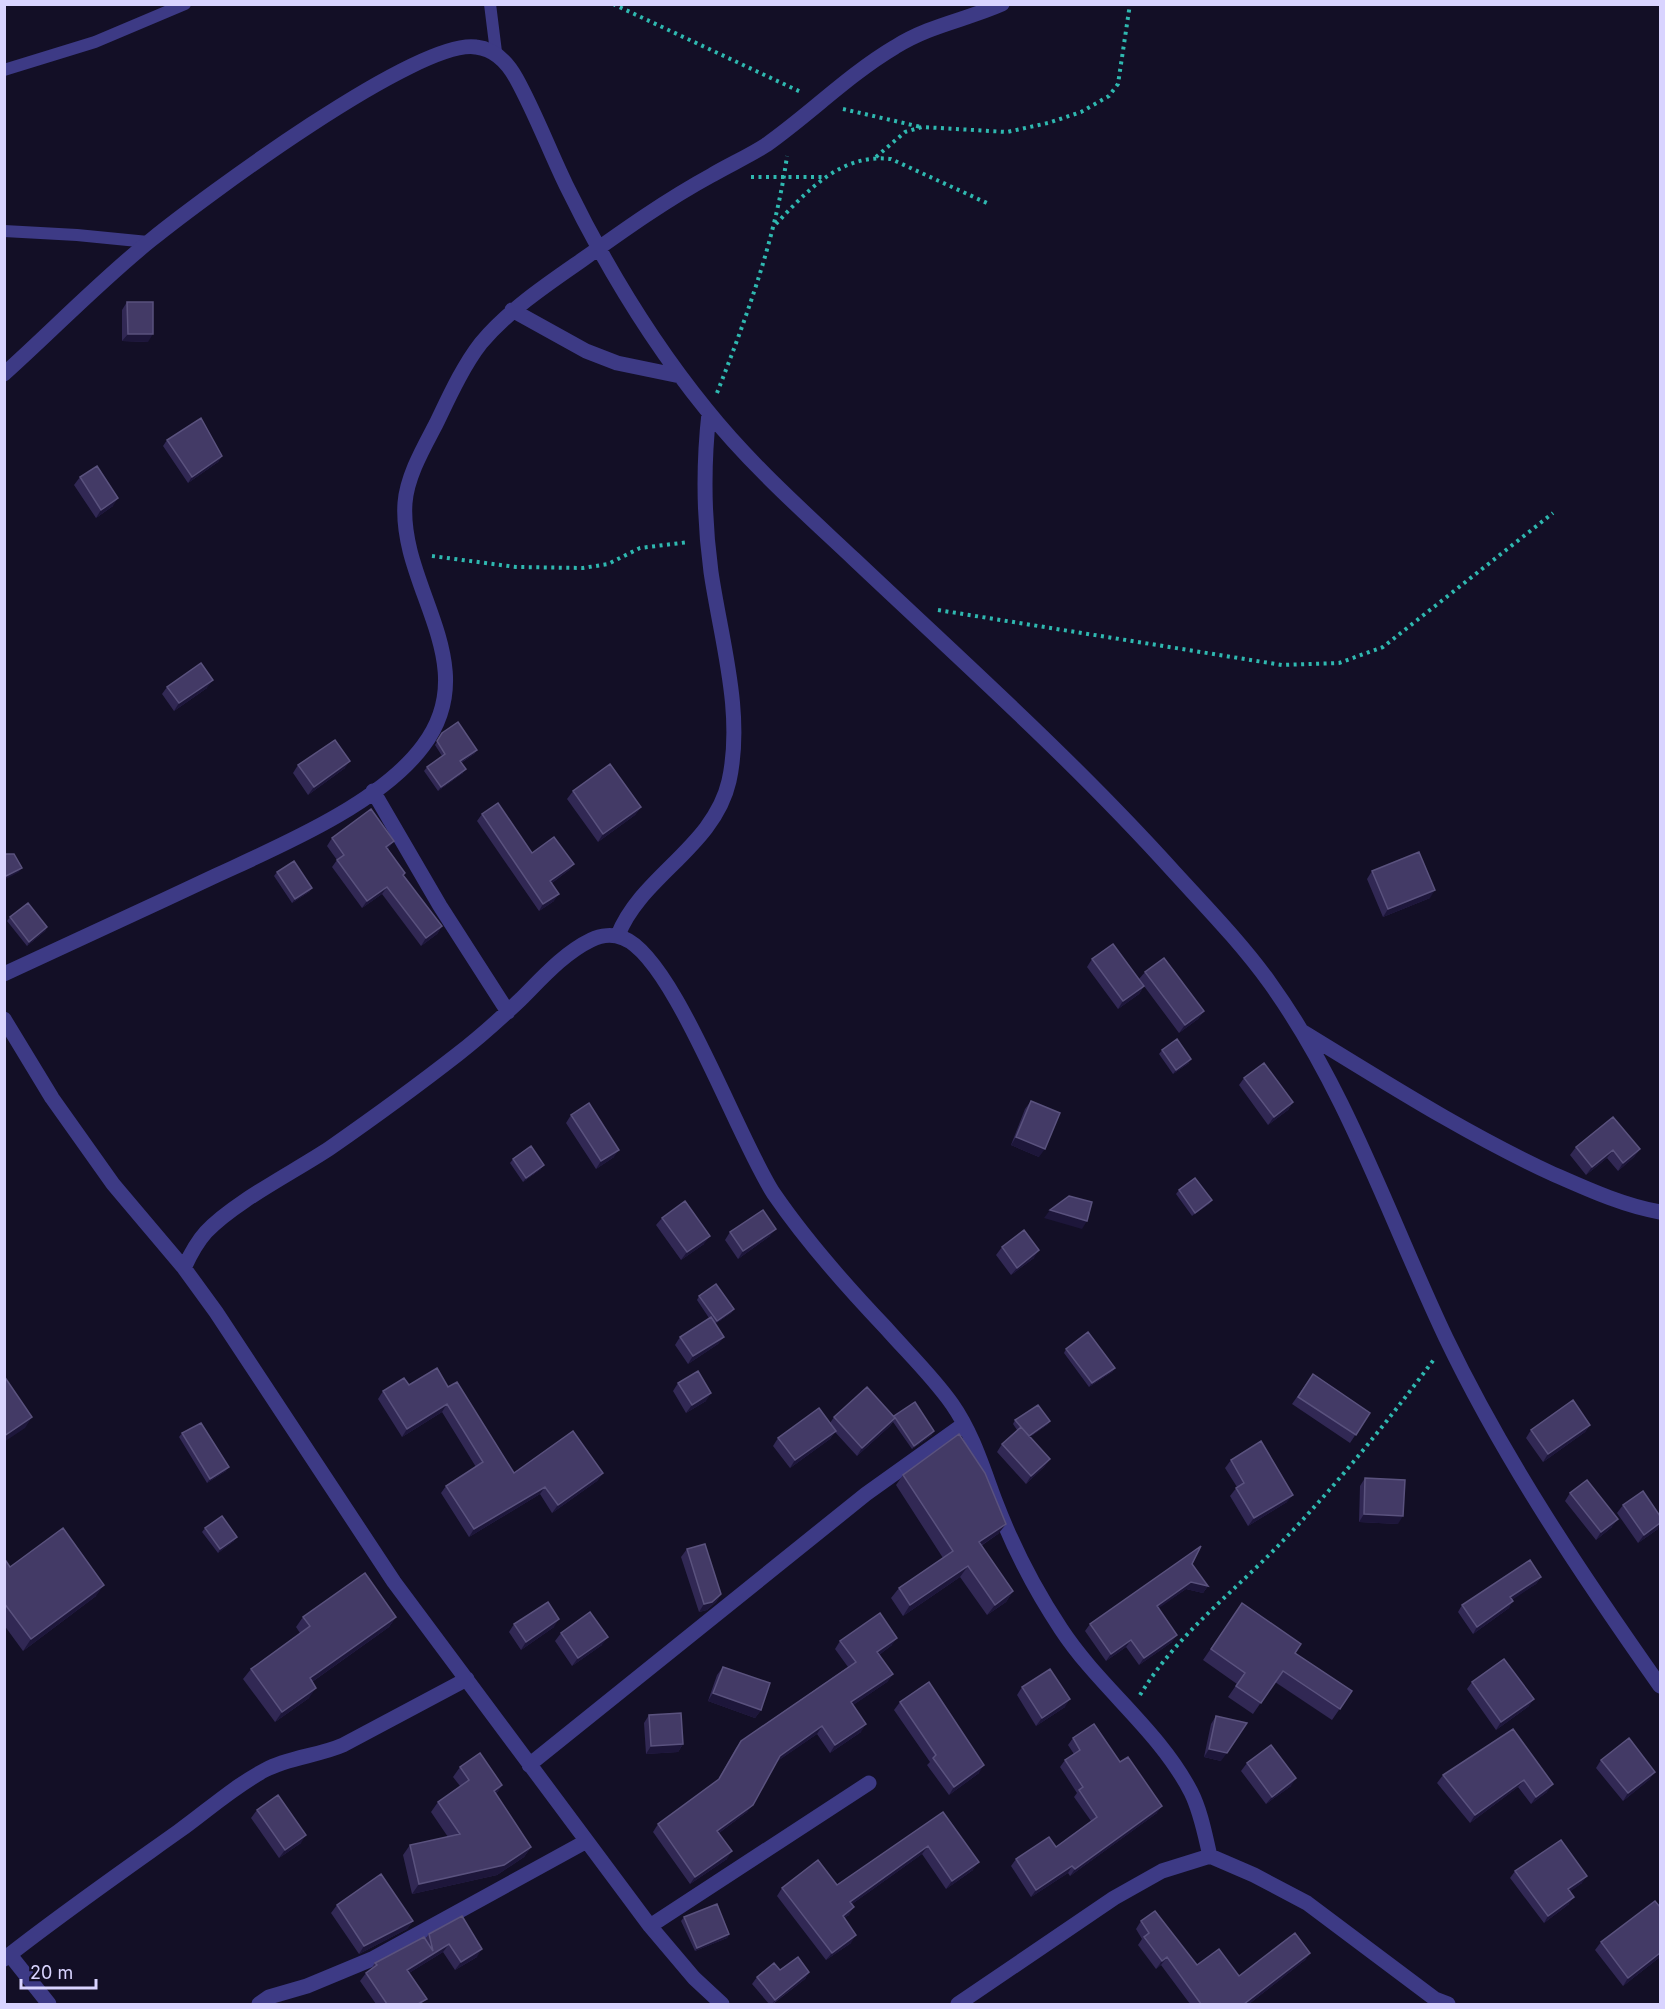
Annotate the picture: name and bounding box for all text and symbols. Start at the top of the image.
scale bar [21,1952,96,1990]
text: 20 m [30,1962,73,1983]

